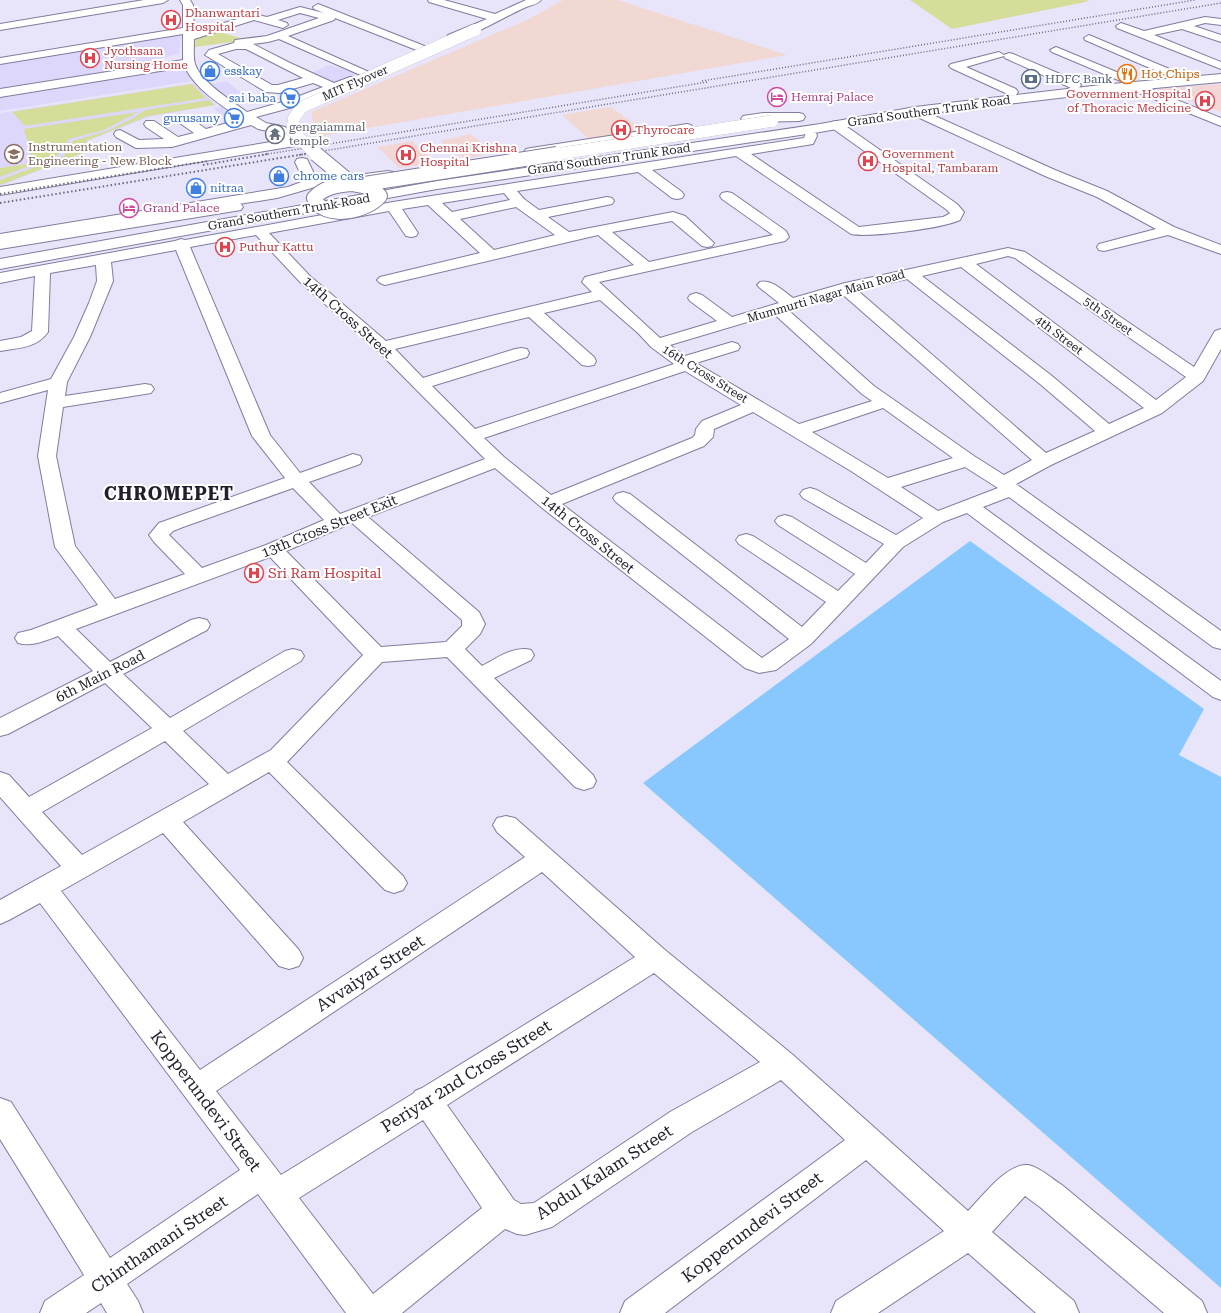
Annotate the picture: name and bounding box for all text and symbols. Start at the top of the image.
place label: Dhanwantari Hospital [185,6,260,34]
hospital icon: Dhanwantari Hospital [160,9,182,31]
place label: Jyothsana Nursing Home [104,44,188,72]
hospital icon: Jyothsana Nursing Home [79,47,101,69]
shop icon: esskay [199,60,221,82]
street label: MIT Flyover [320,62,390,104]
restaurant icon: Hot Chips [1116,63,1138,85]
place label: esskay [224,64,263,78]
place label: Hot Chips [1141,67,1200,81]
bank icon: HDFC Bank [1020,68,1042,90]
place label: HDFC Bank [1045,72,1113,86]
hotel icon: Hemraj Palace [766,86,788,108]
supermarket icon: sai baba [279,87,301,109]
place label: Government Hospital of Thoracic Medicine [1066,87,1191,115]
place label: Hemraj Palace [791,90,874,104]
hospital icon: Government Hospital of Thoracic Medicine [1194,90,1216,112]
place label: sai baba [229,91,276,105]
street label: Grand Southern Trunk Road [847,93,1012,129]
supermarket icon: gurusamy [223,107,245,129]
place label: gurusamy [163,111,221,125]
hospital icon: Thyrocare [610,119,632,141]
place label: gengaiammal temple [289,120,366,148]
temple icon: gengaiammal temple [264,123,286,145]
place label: Thyrocare [635,123,695,137]
place label: Instrumentation Engineering - New Block [28,140,172,168]
place label: Chennai Krishna Hospital [420,141,518,169]
street label: Grand Southern Trunk Road [527,141,692,177]
school or university icon: Instrumentation Engineering - New Block [3,143,25,165]
hospital icon: Chennai Krishna Hospital [395,144,417,166]
place label: Government Hospital, Tambaram [882,147,999,175]
hospital icon: Government Hospital, Tambaram [857,150,879,172]
shop icon: chrome cars [268,165,290,187]
place label: chrome cars [293,169,364,183]
shop icon: nitraa [185,177,207,199]
place label: nitraa [210,181,244,195]
street label: Grand Southern Trunk Road [207,191,371,233]
hotel icon: Grand Palace [118,197,140,219]
place label: Grand Palace [143,201,220,215]
hospital icon: Puthur Kattu [214,236,236,258]
place label: Puthur Kattu [239,240,314,254]
street label: Mummurti Nagar Main Road [745,267,907,325]
street label: 14th Cross Street [300,273,396,361]
street label: 5th Street [1081,294,1136,338]
street label: 4th Street [1032,312,1086,358]
street label: 16th Cross Street [660,342,751,406]
district label: CHROMEPET [104,483,234,504]
street label: 13th Cross Street Exit [259,491,399,561]
street label: 14th Cross Street [538,492,638,576]
hospital icon: Sri Ram Hospital [243,562,265,584]
place label: Sri Ram Hospital [268,565,382,581]
street label: 6th Main Road [53,647,147,705]
street label: Avvaiyar Street [312,931,428,1015]
street label: Periyar 2nd Cross Street [377,1015,555,1137]
street label: Kopperundevi Street [147,1027,265,1175]
street label: Abdul Kalam Street [532,1120,676,1224]
street label: Kopperundevi Street [678,1168,826,1286]
street label: Chinthamani Street [87,1191,231,1297]

